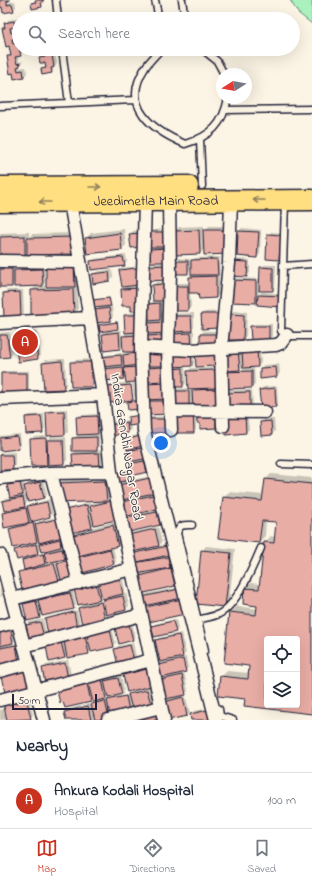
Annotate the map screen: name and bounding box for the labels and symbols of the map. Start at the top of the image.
north arrow [216,68,252,104]
one-way arrow [88,183,101,191]
street label: Jeedimetla Main Road [94,190,218,212]
one-way arrow [253,196,266,204]
one-way arrow [39,198,52,206]
pin: A [12,327,38,357]
street label: Indira Gandhi Nagar Road [103,372,148,522]
your location [151,433,171,453]
scale bar [12,692,97,711]

